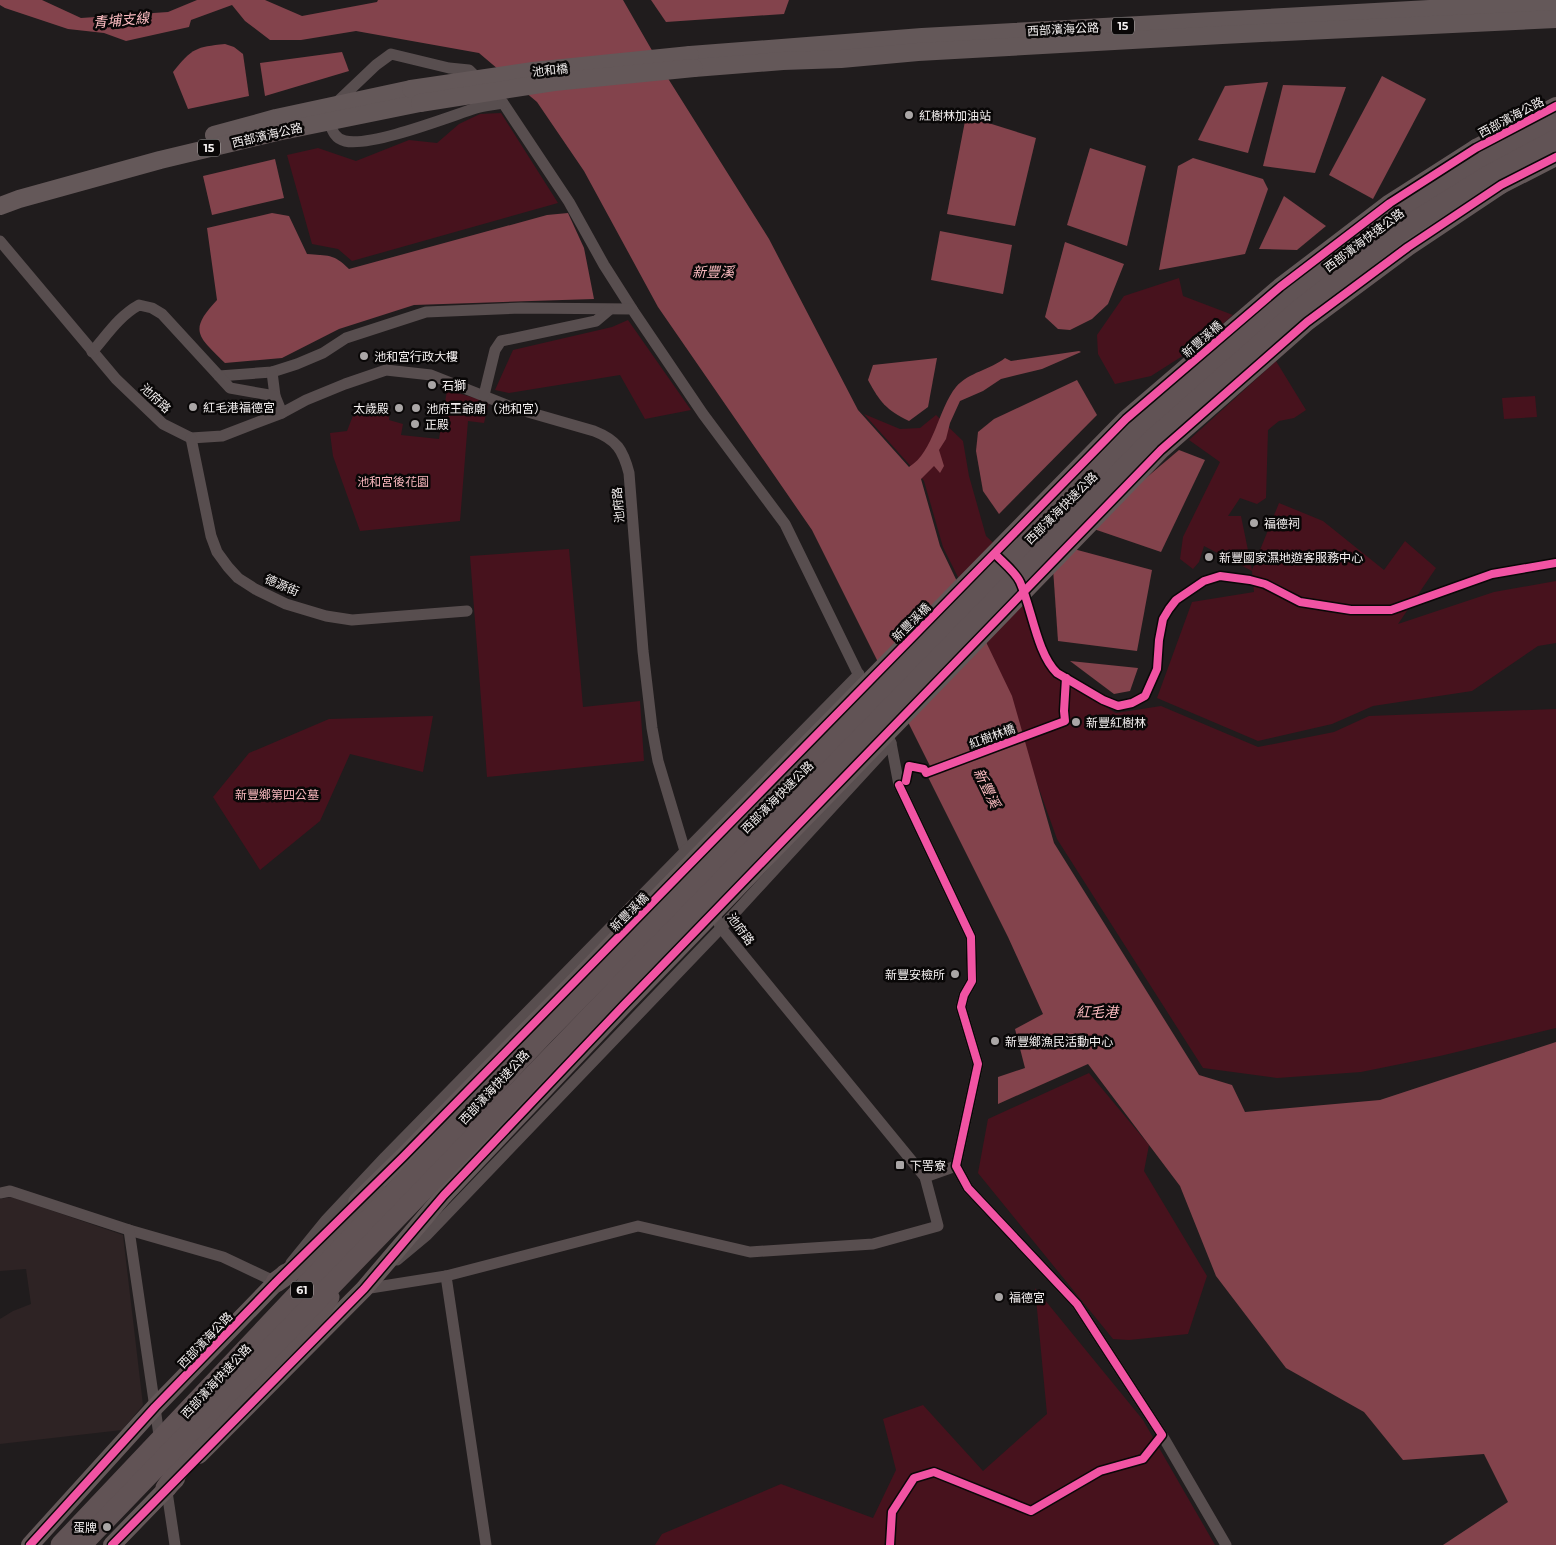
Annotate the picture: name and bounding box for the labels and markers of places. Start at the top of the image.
place label: 紅樹林加油站 [919,108,991,123]
marker: 紅樹林加油站 [903,109,915,121]
place label: 池和宮行政大樓 [374,349,458,364]
marker: 池和宮行政大樓 [358,350,370,362]
place label: 石獅 [442,378,466,393]
marker: 石獅 [426,379,438,391]
place label: 紅毛港福德宮 [203,400,275,415]
marker: 紅毛港福德宮 [187,401,199,413]
place label: 太歲殿 [353,401,389,416]
place label: 池府王爺廟（池和宮） [426,401,546,416]
marker: 太歲殿 [393,402,405,414]
marker: 池府王爺廟（池和宮） [410,402,422,414]
place label: 正殿 [425,417,449,432]
marker: 正殿 [409,418,421,430]
place label: 福德祠 [1264,516,1300,531]
marker: 福德祠 [1248,517,1260,529]
place label: 新豐國家濕地遊客服務中心 [1219,550,1363,565]
marker: 新豐國家濕地遊客服務中心 [1203,551,1215,563]
place label: 新豐紅樹林 [1086,715,1146,730]
marker: 新豐紅樹林 [1070,716,1082,728]
place label: 新豐安檢所 [885,967,945,982]
marker: 新豐安檢所 [949,968,961,980]
place label: 新豐鄉漁民活動中心 [1005,1034,1113,1049]
marker: 新豐鄉漁民活動中心 [989,1035,1001,1047]
place label: 下罟寮 [910,1158,946,1173]
marker: 下罟寮 [894,1159,906,1171]
place label: 福德宮 [1009,1290,1045,1305]
marker: 福德宮 [993,1291,1005,1303]
place label: 蛋牌 [73,1520,97,1535]
marker: 蛋牌 [101,1521,113,1533]

